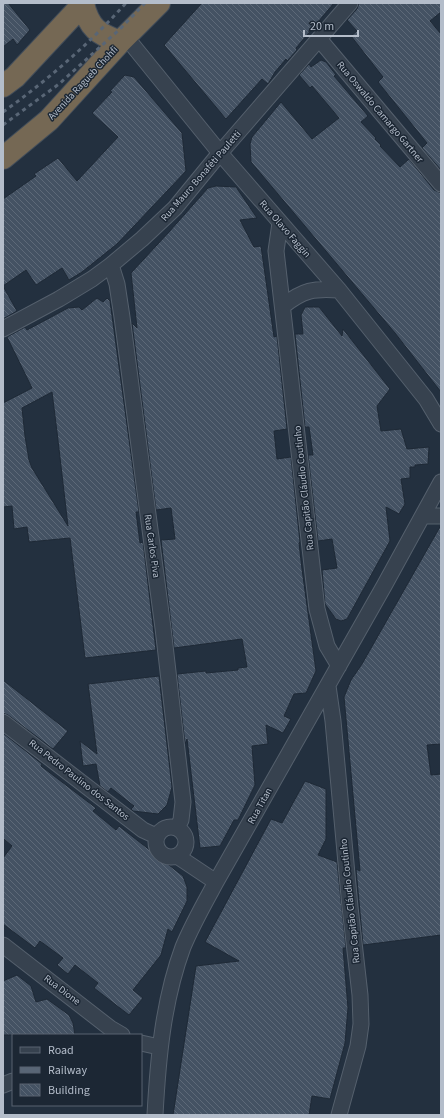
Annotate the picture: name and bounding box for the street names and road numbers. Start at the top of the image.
street label: Avenida Ragueb Chohfi [45,43,121,123]
street label: Rua Oswaldo Camargo Gartner [333,58,427,166]
street label: Rua Mauro Bonaféti Pauletti [158,128,244,224]
street label: Rua Olavo Faggin [256,197,314,261]
street label: Rua Capitão Cláudio Coutinho [290,425,318,551]
street label: Rua Carlos Piva [141,513,163,579]
street label: Rua Pedro Paulino dos Santos [26,736,132,824]
street label: Rua Titan [244,785,276,827]
street label: Rua Capitão Cláudio Coutinho [336,838,364,964]
street label: Rua Dione [41,972,83,1008]

